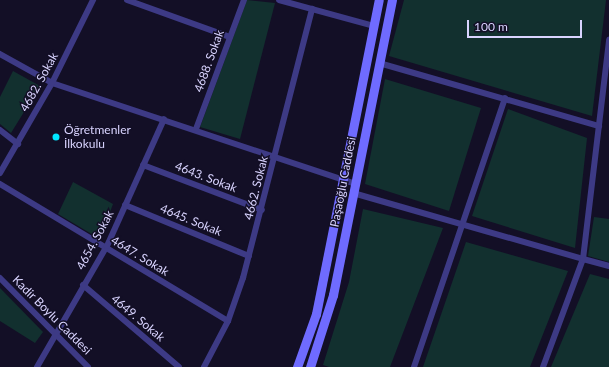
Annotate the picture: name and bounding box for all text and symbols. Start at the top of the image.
scale bar [469,12,584,38]
text: 100 m [474,19,508,34]
street label: 4688. Sokak [191,28,227,94]
street label: 4682. Sokak [17,50,61,114]
place label: Öğretmenler İlkokulu [64,123,131,151]
marker: Öğretmenler İlkokulu [51,132,61,142]
street label: Paşaoğlu Caddesi [327,136,359,228]
street label: 4662. Sokak [241,155,271,221]
street label: 4643. Sokak [173,159,239,195]
street label: 4645. Sokak [158,201,224,239]
street label: 4654. Sokak [73,208,117,272]
street label: 4647. Sokak [108,233,172,279]
street label: Kadir Boylu Caddesi [9,272,95,358]
street label: 4649. Sokak [108,292,168,344]

